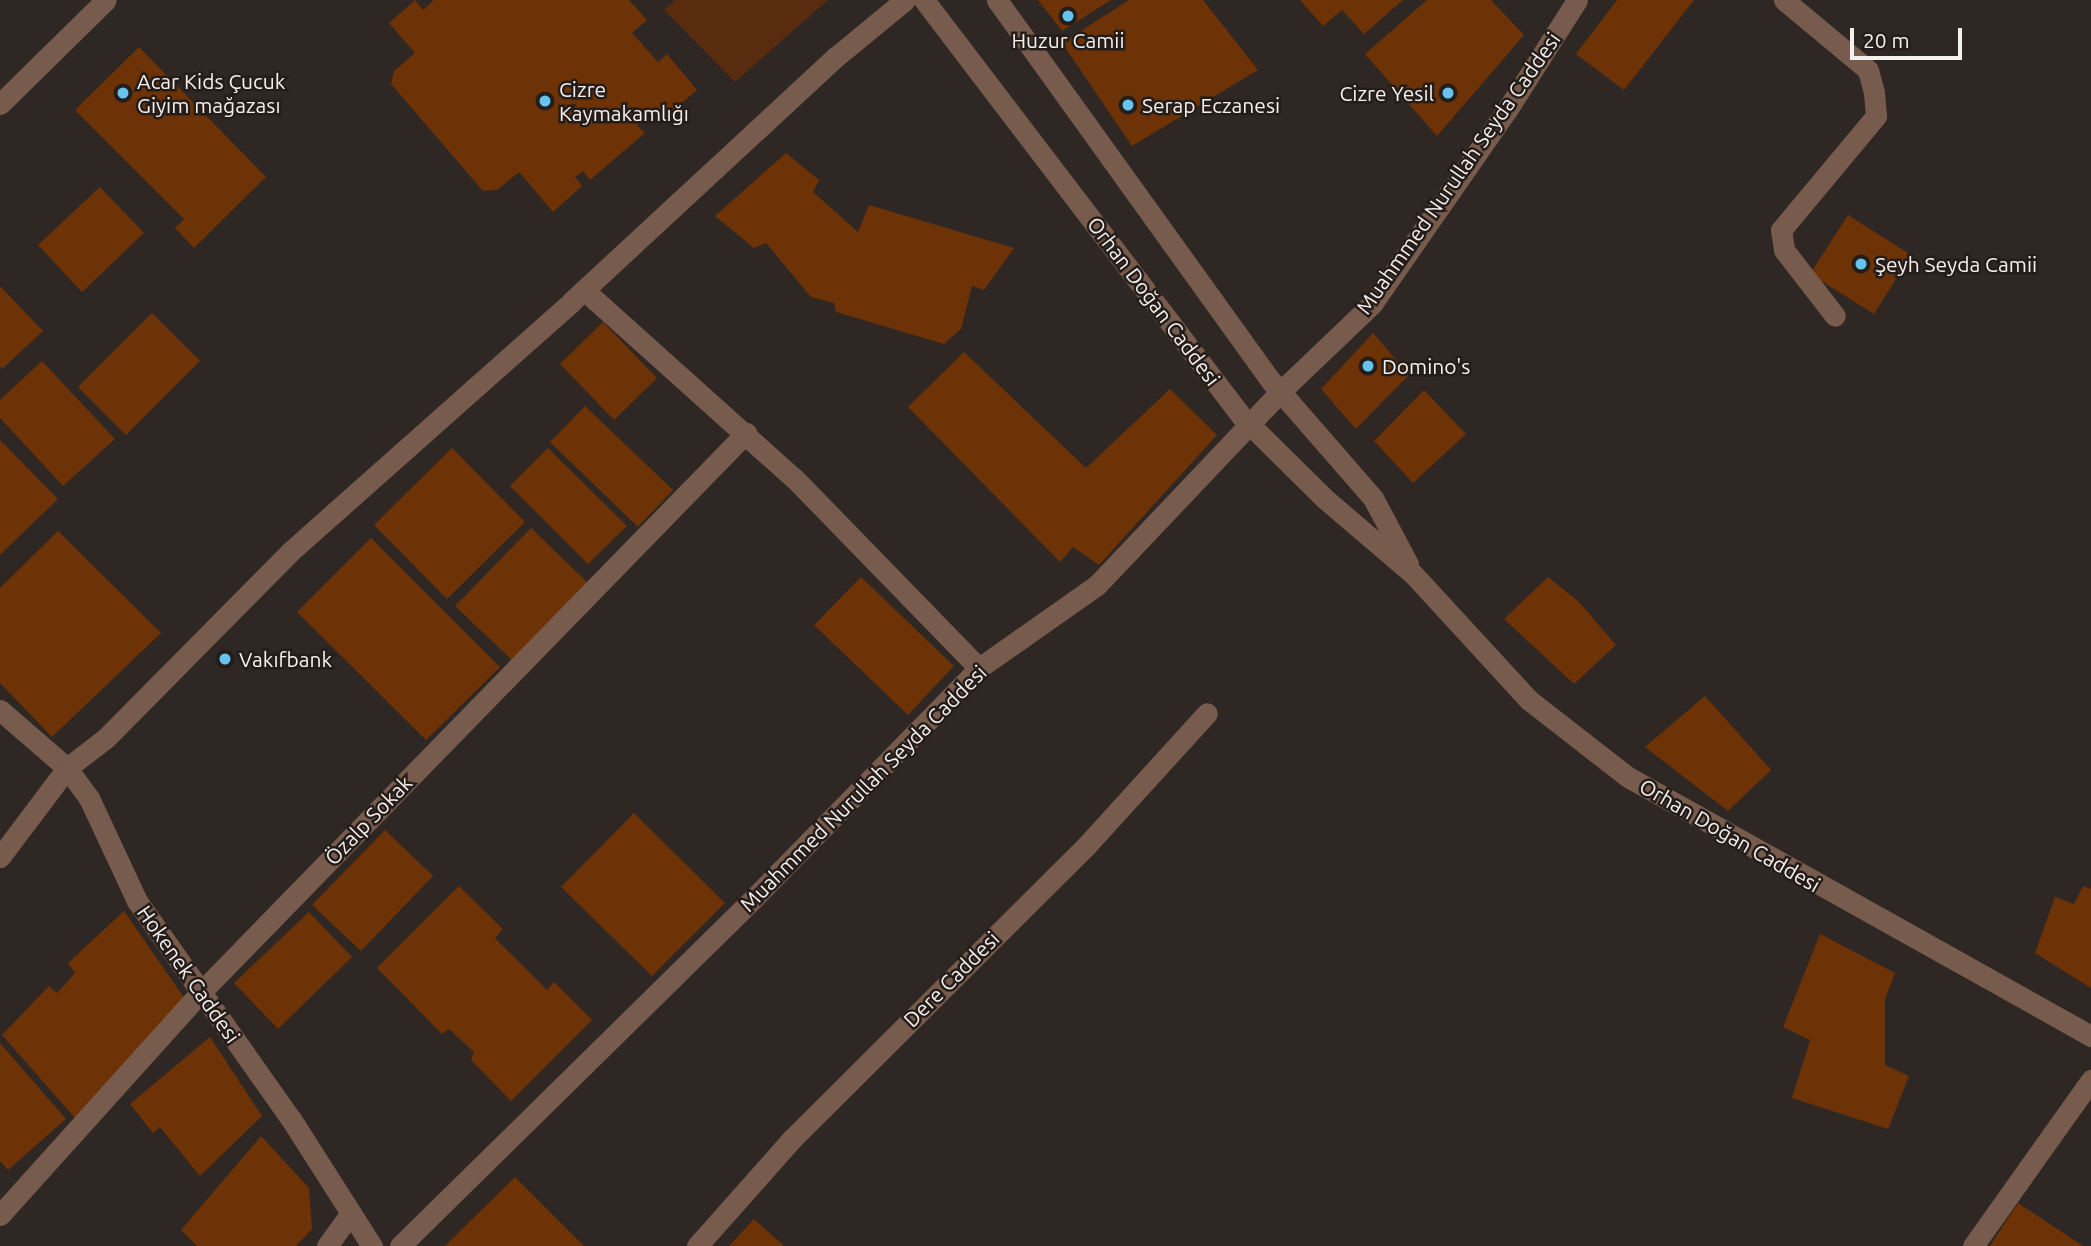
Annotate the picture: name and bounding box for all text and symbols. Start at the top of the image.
marker: Huzur Camii [1060,8,1076,24]
scale bar [1853,14,1965,58]
place label: Huzur Camii [1011,27,1125,53]
street label: Muahmmed Nurullah Seyda Caddesi [1351,27,1565,319]
text: 20 m [1863,28,1910,52]
place label: Acar Kids Çucuk Giyim mağazası [137,68,285,118]
place label: Cizre Kaymakamlığı [559,76,689,126]
place label: Cizre Yesil [1339,80,1434,106]
marker: Acar Kids Çucuk Giyim mağazası [115,85,131,101]
marker: Cizre Yesil [1440,85,1456,101]
place label: Serap Eczanesi [1142,92,1280,118]
marker: Cizre Kaymakamlığı [537,93,553,109]
marker: Serap Eczanesi [1120,97,1136,113]
street label: Orhan Doğan Caddesi [1082,212,1226,390]
place label: Şeyh Seyda Camii [1875,251,2037,277]
marker: Şeyh Seyda Camii [1853,256,1869,272]
place label: Domino's [1382,353,1470,379]
marker: Domino's [1360,358,1376,374]
place label: Vakıfbank [239,646,332,672]
marker: Vakıfbank [217,651,233,667]
street label: Muahmmed Nurullah Seyda Caddesi [735,660,991,916]
street label: Özalp Sokak [319,770,417,870]
street label: Orhan Doğan Caddesi [1635,773,1825,897]
street label: Hokenek Caddesi [132,900,246,1048]
street label: Dere Caddesi [898,926,1004,1032]

